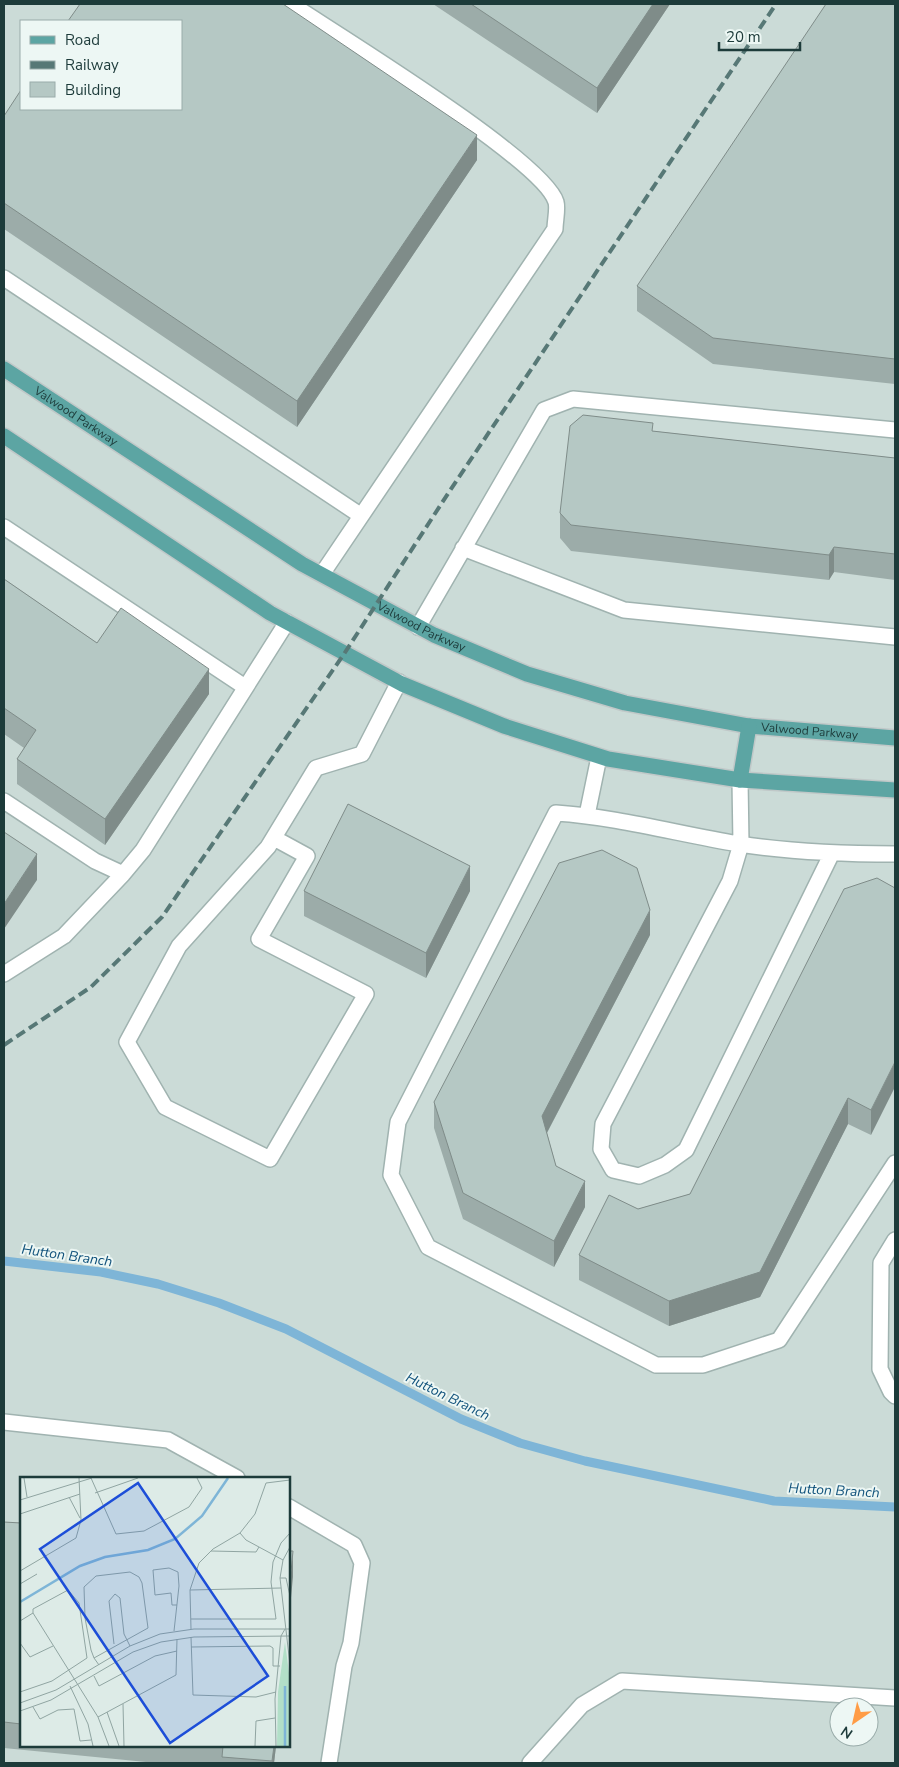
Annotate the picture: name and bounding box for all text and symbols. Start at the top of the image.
legend [20,20,182,110]
scale bar [719,20,800,52]
text: 20 m [726,27,761,47]
text: Road [65,30,100,50]
text: Railway [65,55,119,75]
text: Building [65,80,121,100]
street label: Valwood Parkway [30,382,122,450]
street label: Valwood Parkway [373,597,469,656]
street label: Valwood Parkway [760,719,860,743]
water label: Hutton Branch [20,1240,114,1271]
water label: Hutton Branch [402,1368,493,1425]
inset map [20,1477,290,1747]
water label: Hutton Branch [788,1479,880,1502]
north arrow [829,1697,879,1747]
text: N [837,1722,857,1743]

